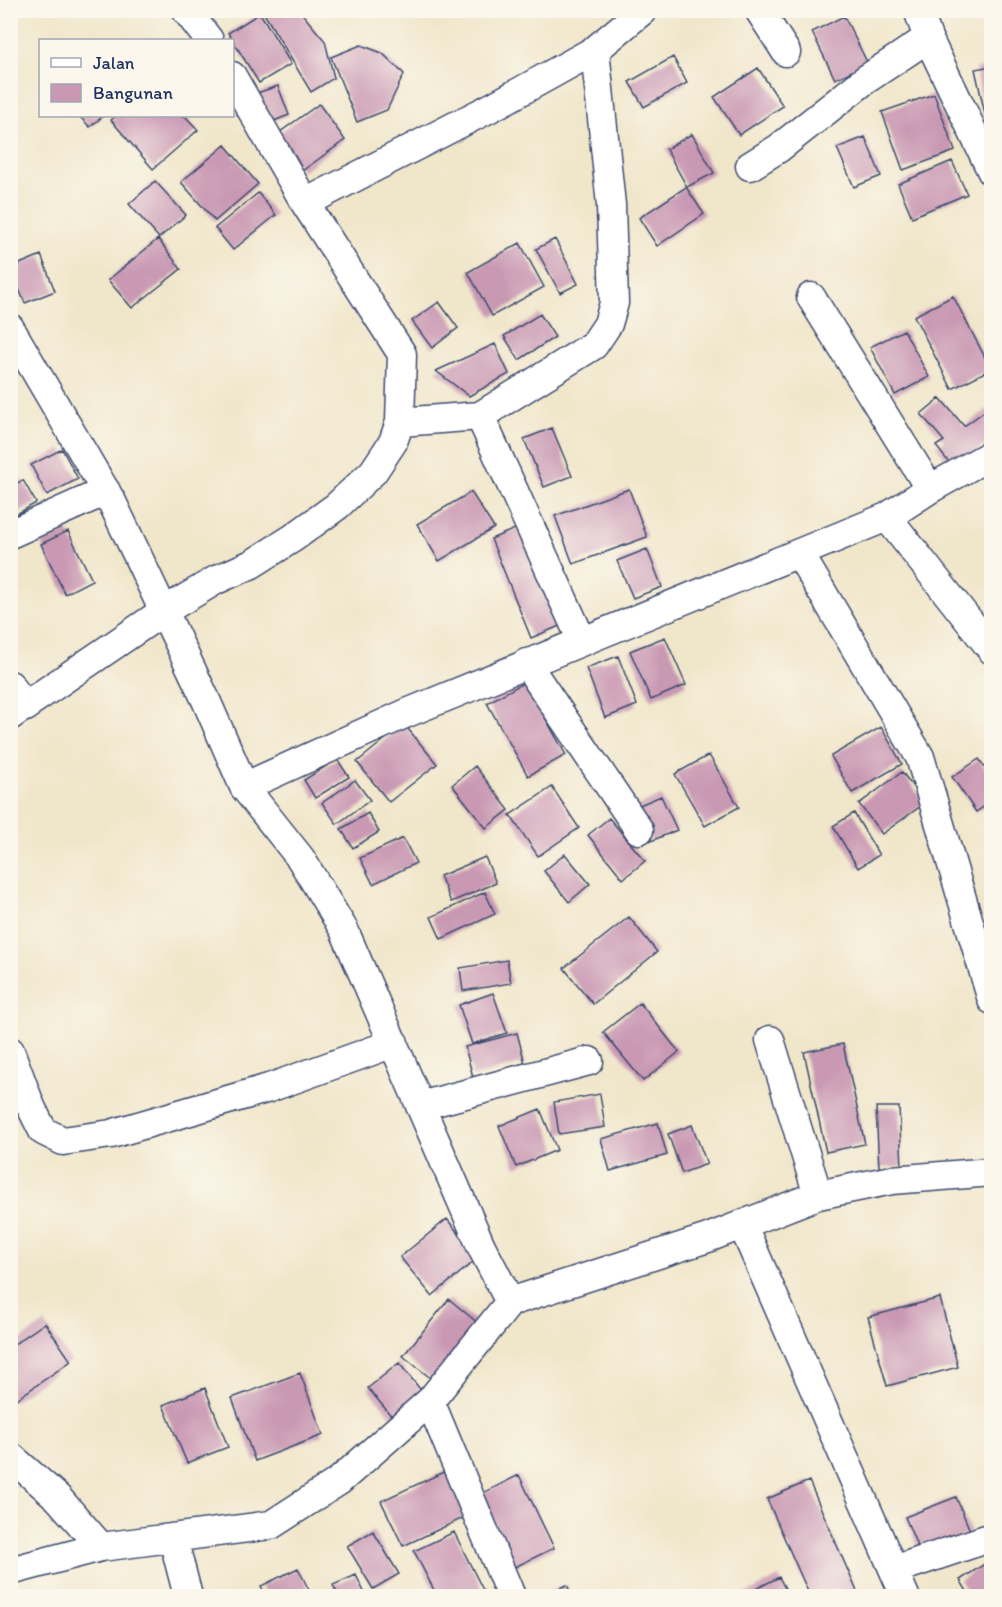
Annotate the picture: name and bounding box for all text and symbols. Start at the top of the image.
legend [39,39,234,117]
text: Jalan [93,52,135,74]
text: Bangunan [93,82,173,104]

